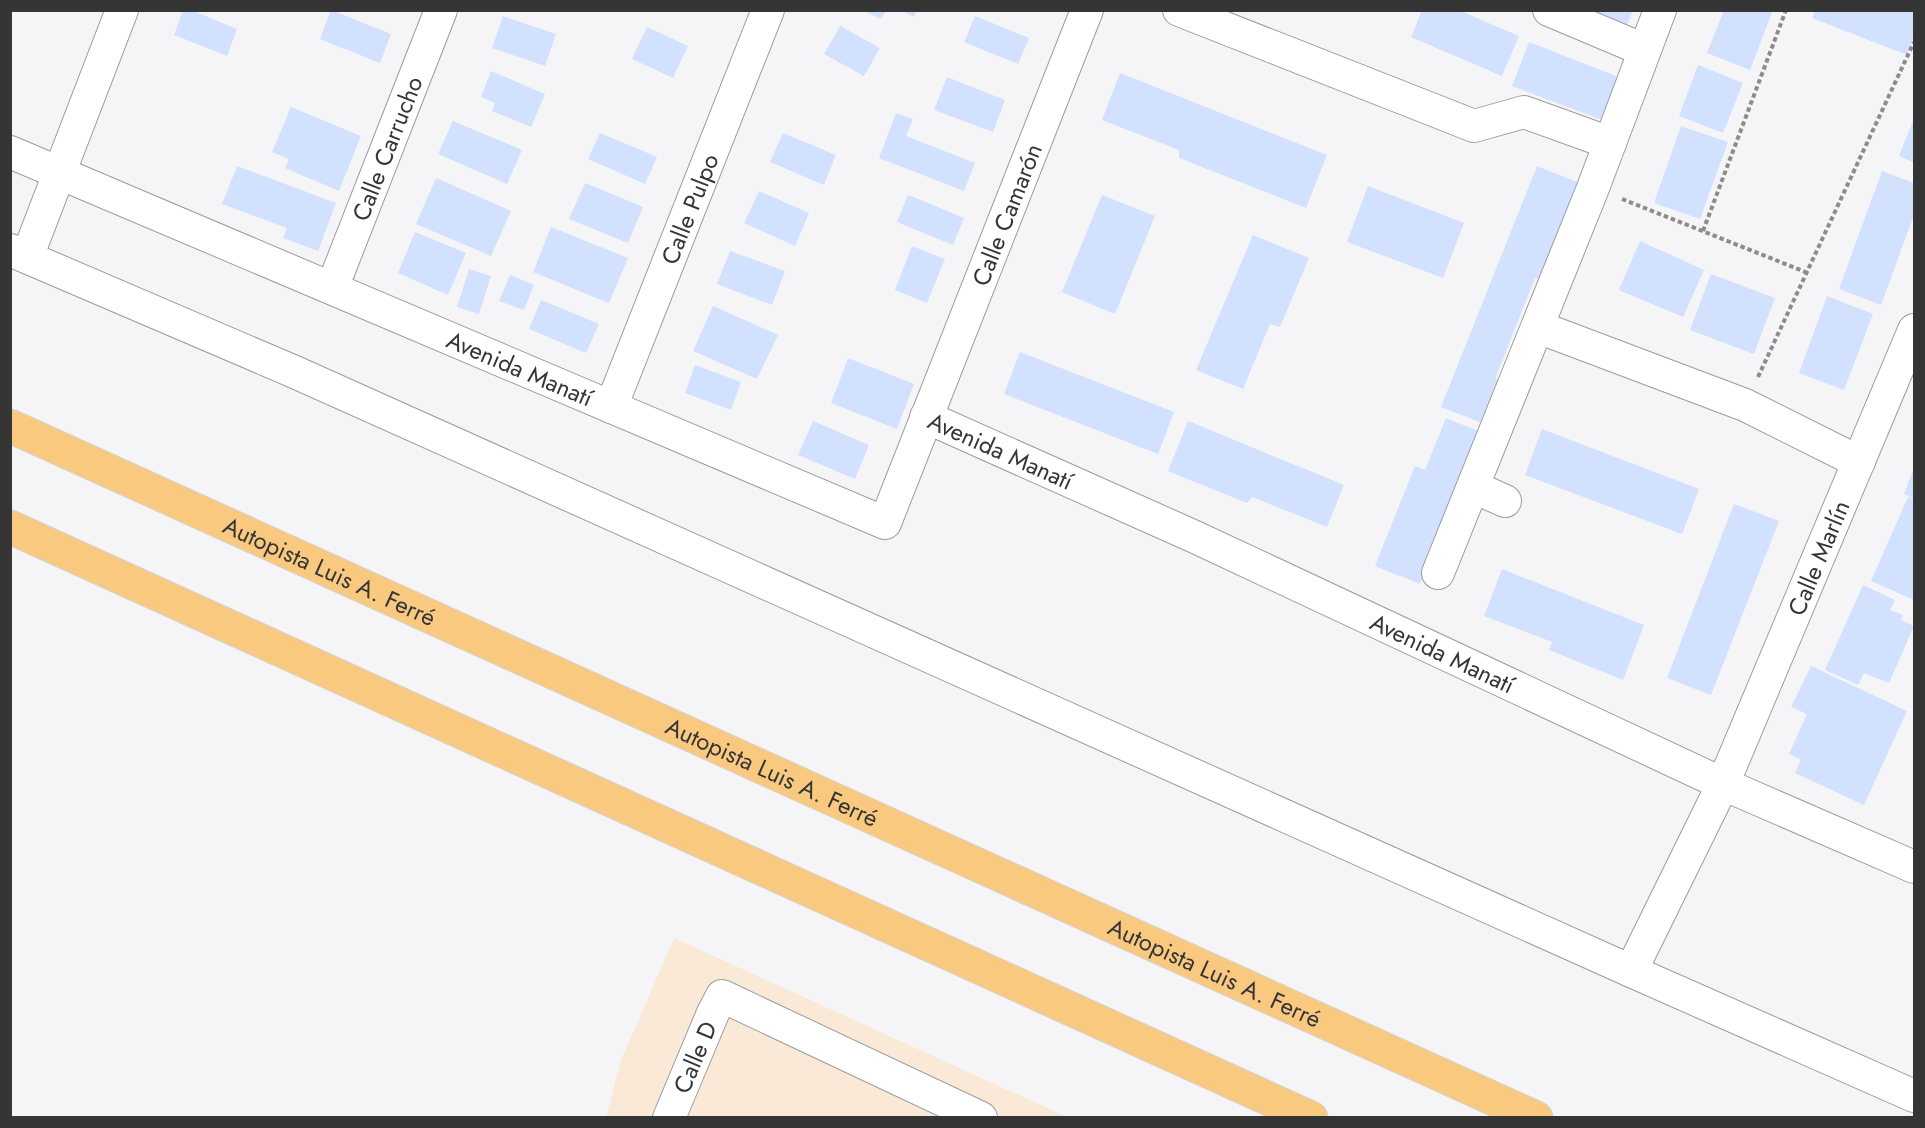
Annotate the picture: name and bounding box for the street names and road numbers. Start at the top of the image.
street label: Calle Carrucho [343,71,431,226]
street label: Calle Camarón [963,138,1050,291]
street label: Calle Pulpo [652,148,727,269]
street label: Avenida Manatí [442,322,599,415]
street label: Avenida Manatí [923,403,1080,498]
street label: Calle Marlín [1778,494,1858,621]
street label: Autopista Luis A. Ferré [218,507,442,634]
street label: Avenida Manatí [1365,604,1521,702]
street label: Autopista Luis A. Ferré [660,708,884,835]
street label: Autopista Luis A. Ferré [1103,909,1327,1036]
street label: Calle D [664,1016,725,1098]

